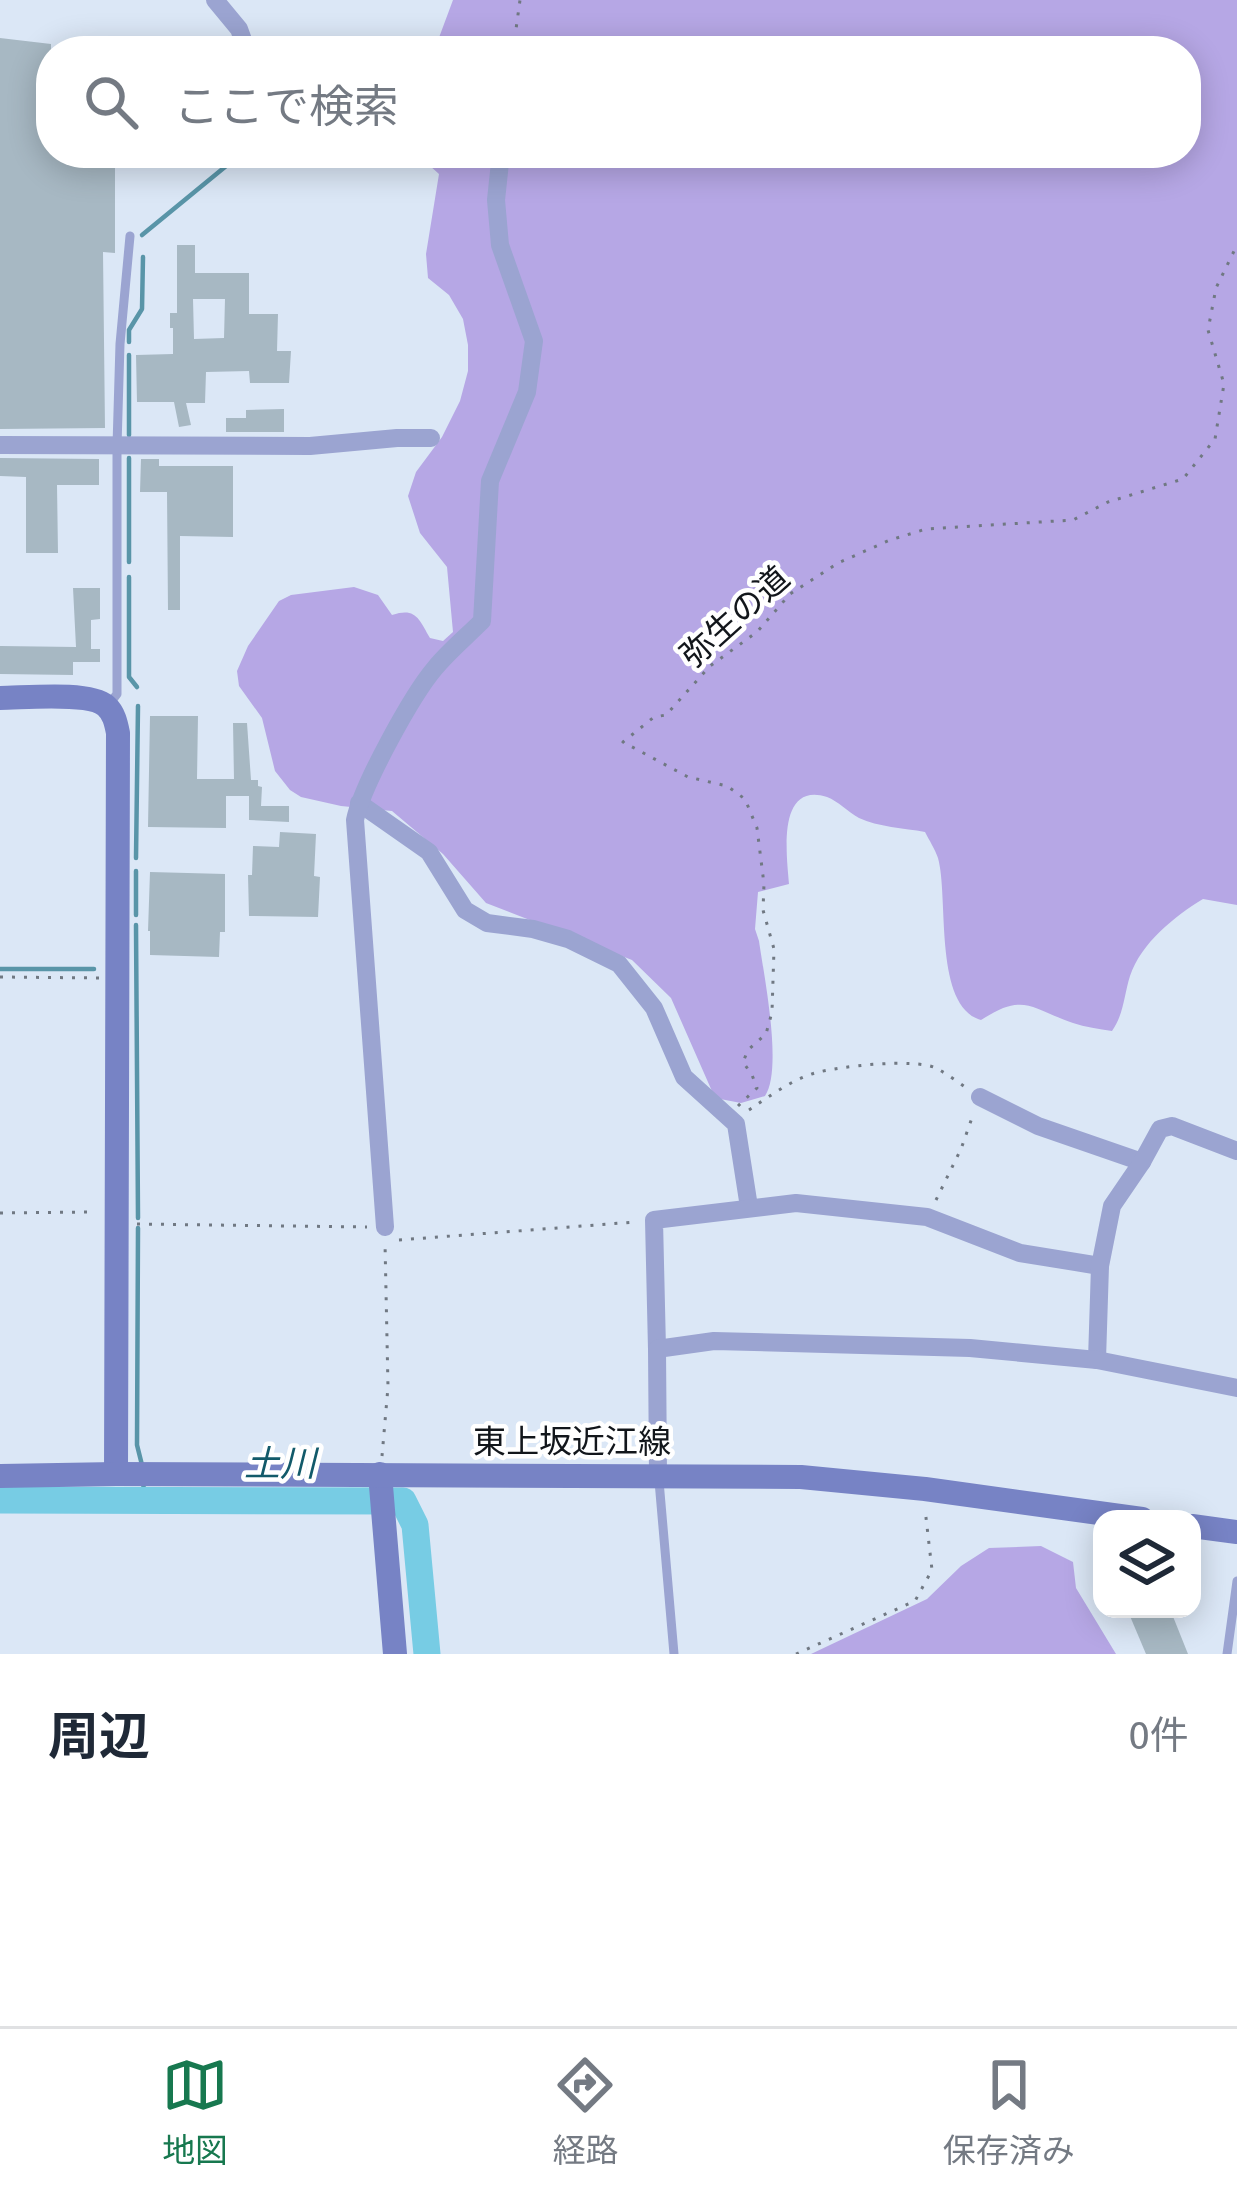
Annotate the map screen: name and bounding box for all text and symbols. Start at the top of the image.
search box [36,36,1201,168]
icon: search [78,69,144,135]
text: ここで検索 [174,80,399,134]
street label: 弥生の道 [673,558,797,676]
street label: 東上坂近江線 [473,1422,671,1462]
water label: 土川 [244,1442,320,1486]
map controls [1093,1510,1201,1618]
button: layers [1093,1510,1201,1618]
text: 周辺 [48,1706,150,1768]
text: 0件 [1128,1713,1189,1759]
tab: 地図 [162,2052,228,2172]
tab: 経路 [552,2052,618,2172]
tab: 保存済み [943,2052,1075,2172]

